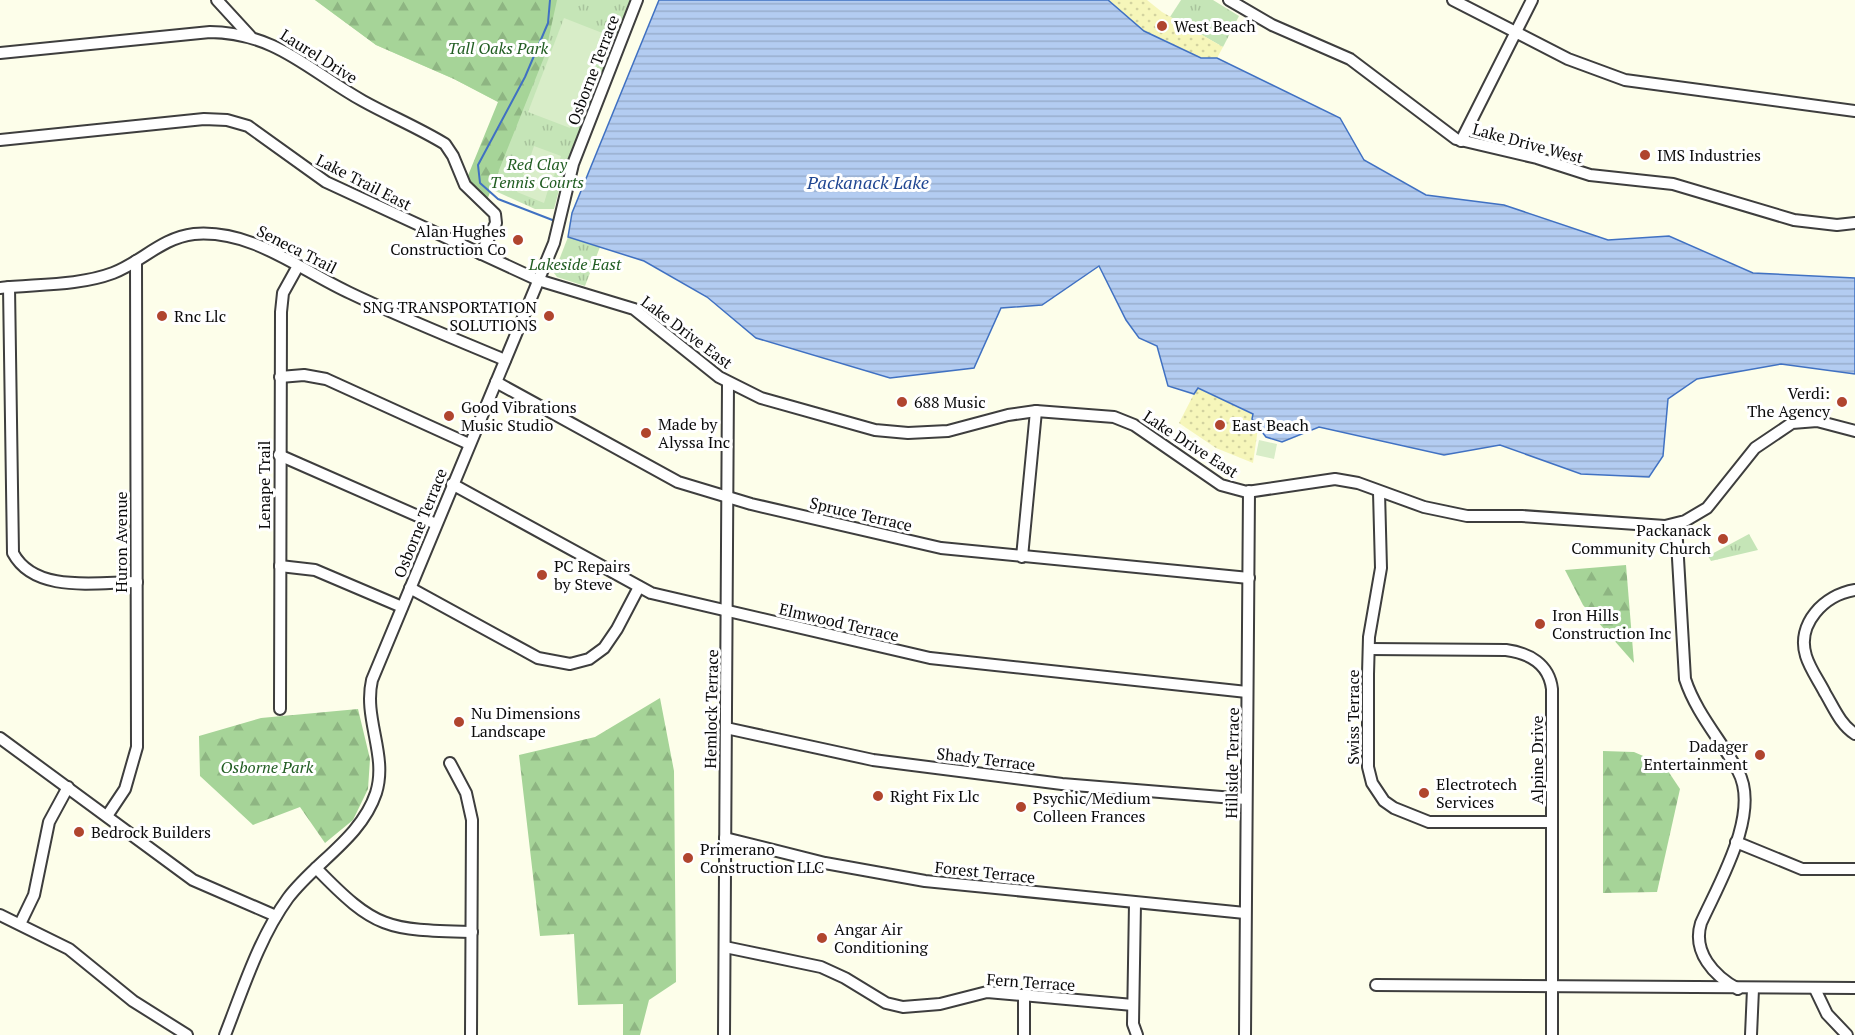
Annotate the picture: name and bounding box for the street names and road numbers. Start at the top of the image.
street label: Osborne Terrace [562,12,624,128]
street label: Laurel Drive [276,24,362,88]
street label: Lake Drive West [1470,118,1586,168]
street label: Lake Trail East [313,149,416,216]
street label: Seneca Trail [253,219,341,279]
street label: Lake Drive East [637,290,737,374]
street label: Lake Drive East [1139,405,1243,483]
street label: Lenape Trail [253,440,275,529]
street label: Osborne Terrace [388,465,452,581]
street label: Huron Avenue [110,491,132,593]
street label: Spruce Terrace [808,492,914,536]
street label: Elmwood Terrace [777,598,901,646]
street label: Hemlock Terrace [699,649,723,769]
street label: Swiss Terrace [1342,669,1364,765]
street label: Hillside Terrace [1220,707,1244,819]
street label: Alpine Drive [1526,715,1548,805]
street label: Shady Terrace [935,742,1037,776]
street label: Forest Terrace [934,856,1036,888]
street label: Fern Terrace [986,968,1076,996]

